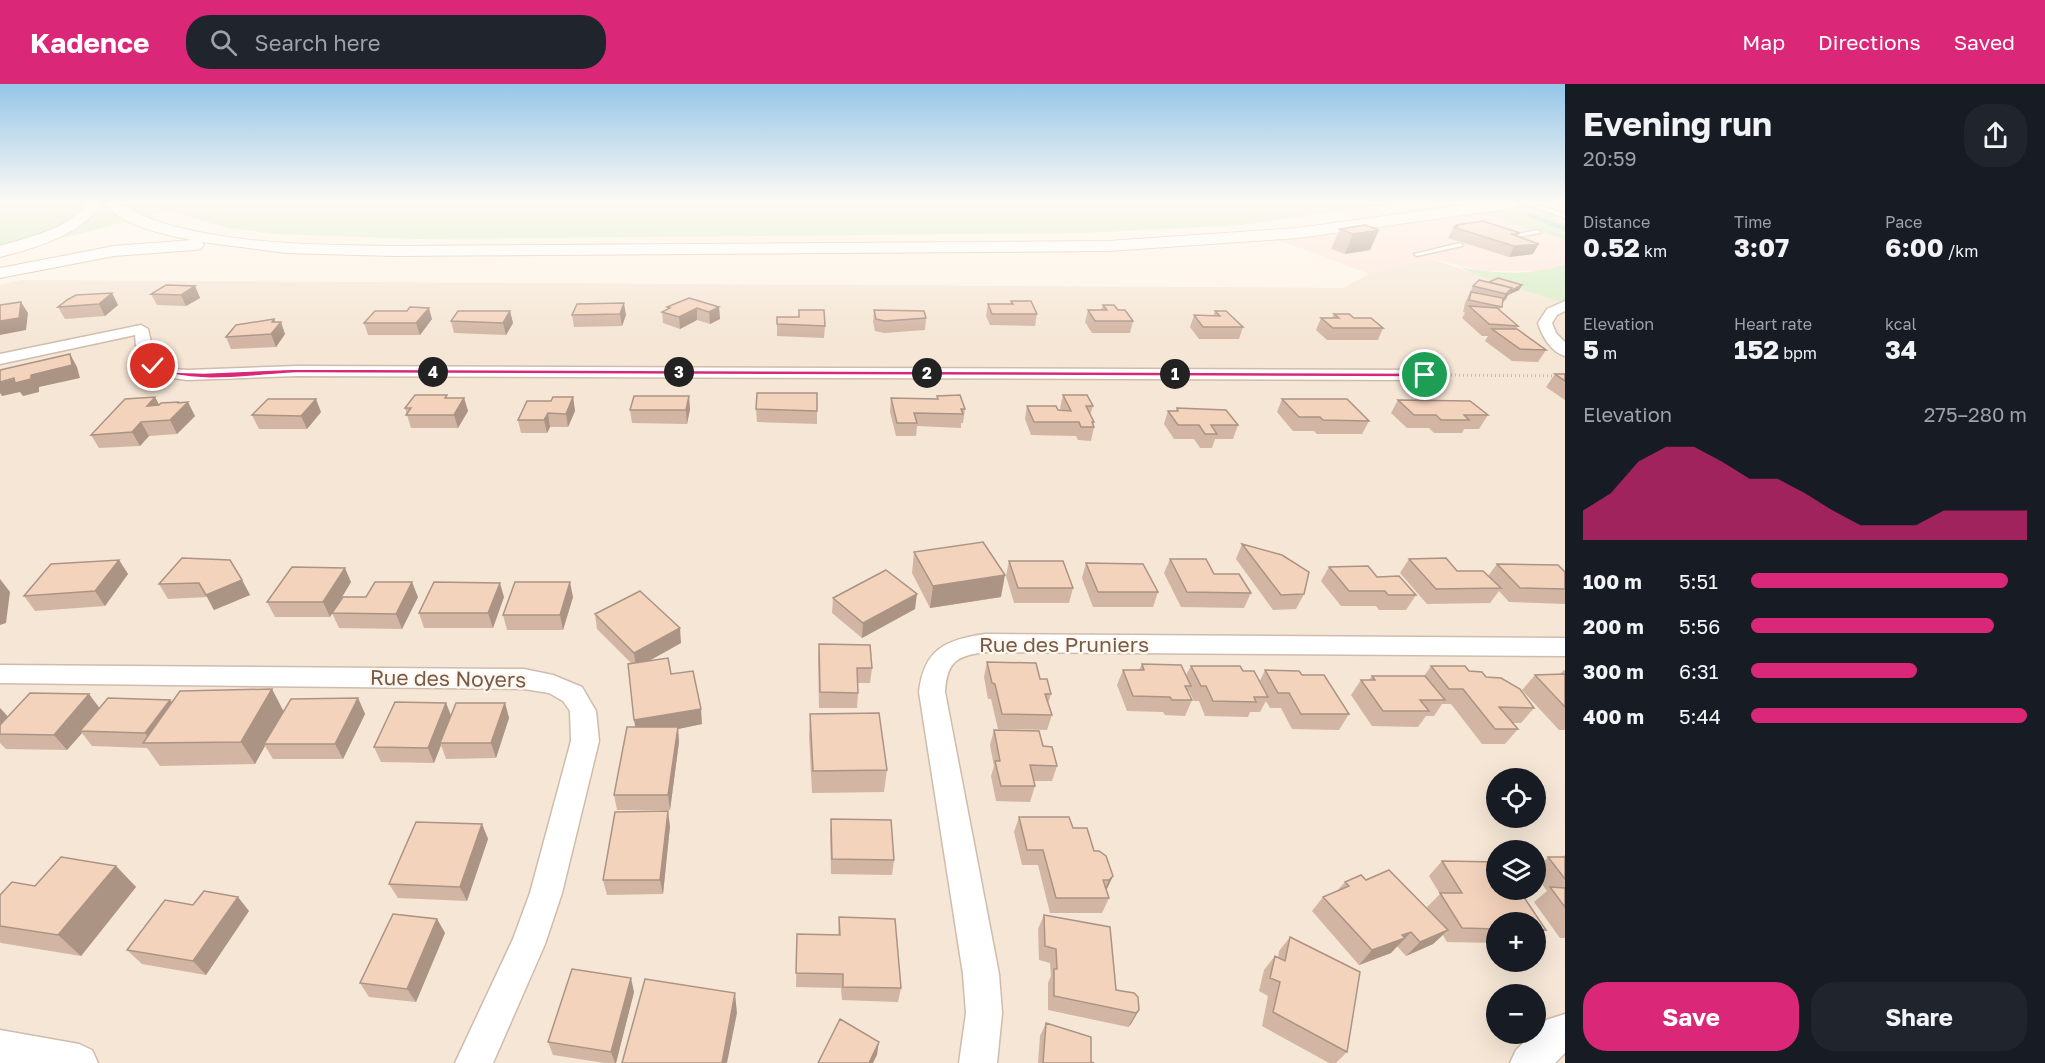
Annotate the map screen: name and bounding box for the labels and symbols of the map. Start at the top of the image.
pin [127,340,178,391]
pin [1399,349,1450,400]
pin: 4 [418,357,448,387]
pin: 3 [664,357,694,387]
pin: 2 [912,358,942,388]
pin: 1 [1160,359,1190,389]
street label: Rue des Pruniers [979,631,1149,657]
street label: Rue des Noyers [370,664,526,692]

